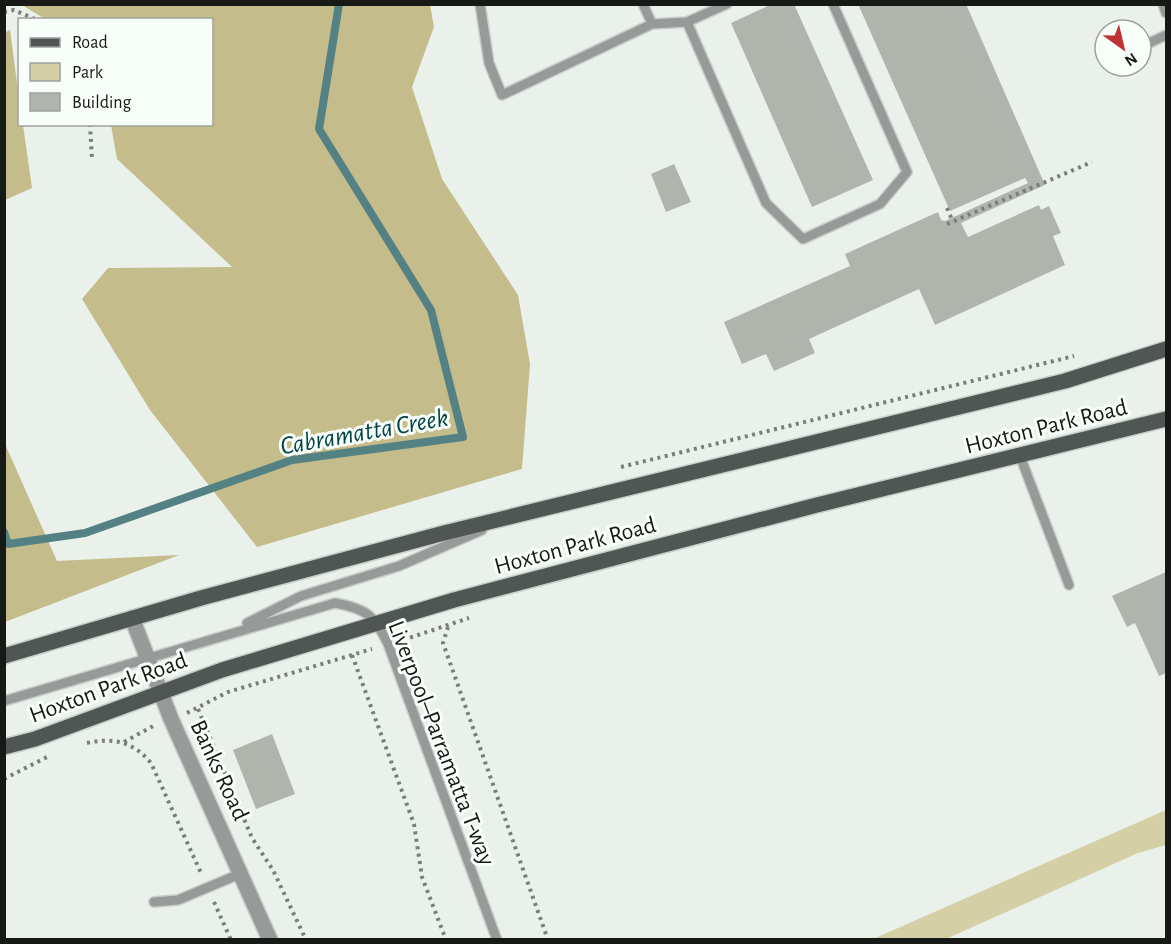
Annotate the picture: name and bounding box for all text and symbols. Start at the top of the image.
legend [18,18,213,126]
north arrow [1093,18,1153,78]
text: Road [72,34,108,52]
text: N [1122,50,1140,69]
text: Park [72,64,104,82]
text: Building [72,94,132,112]
street label: Hoxton Park Road [963,395,1130,459]
water label: Cabramatta Creek [278,404,450,460]
street label: Hoxton Park Road [492,513,659,579]
street label: Liverpool–Parramatta T-way [383,618,499,869]
street label: Hoxton Park Road [26,648,190,728]
street label: Banks Road [185,717,253,824]

